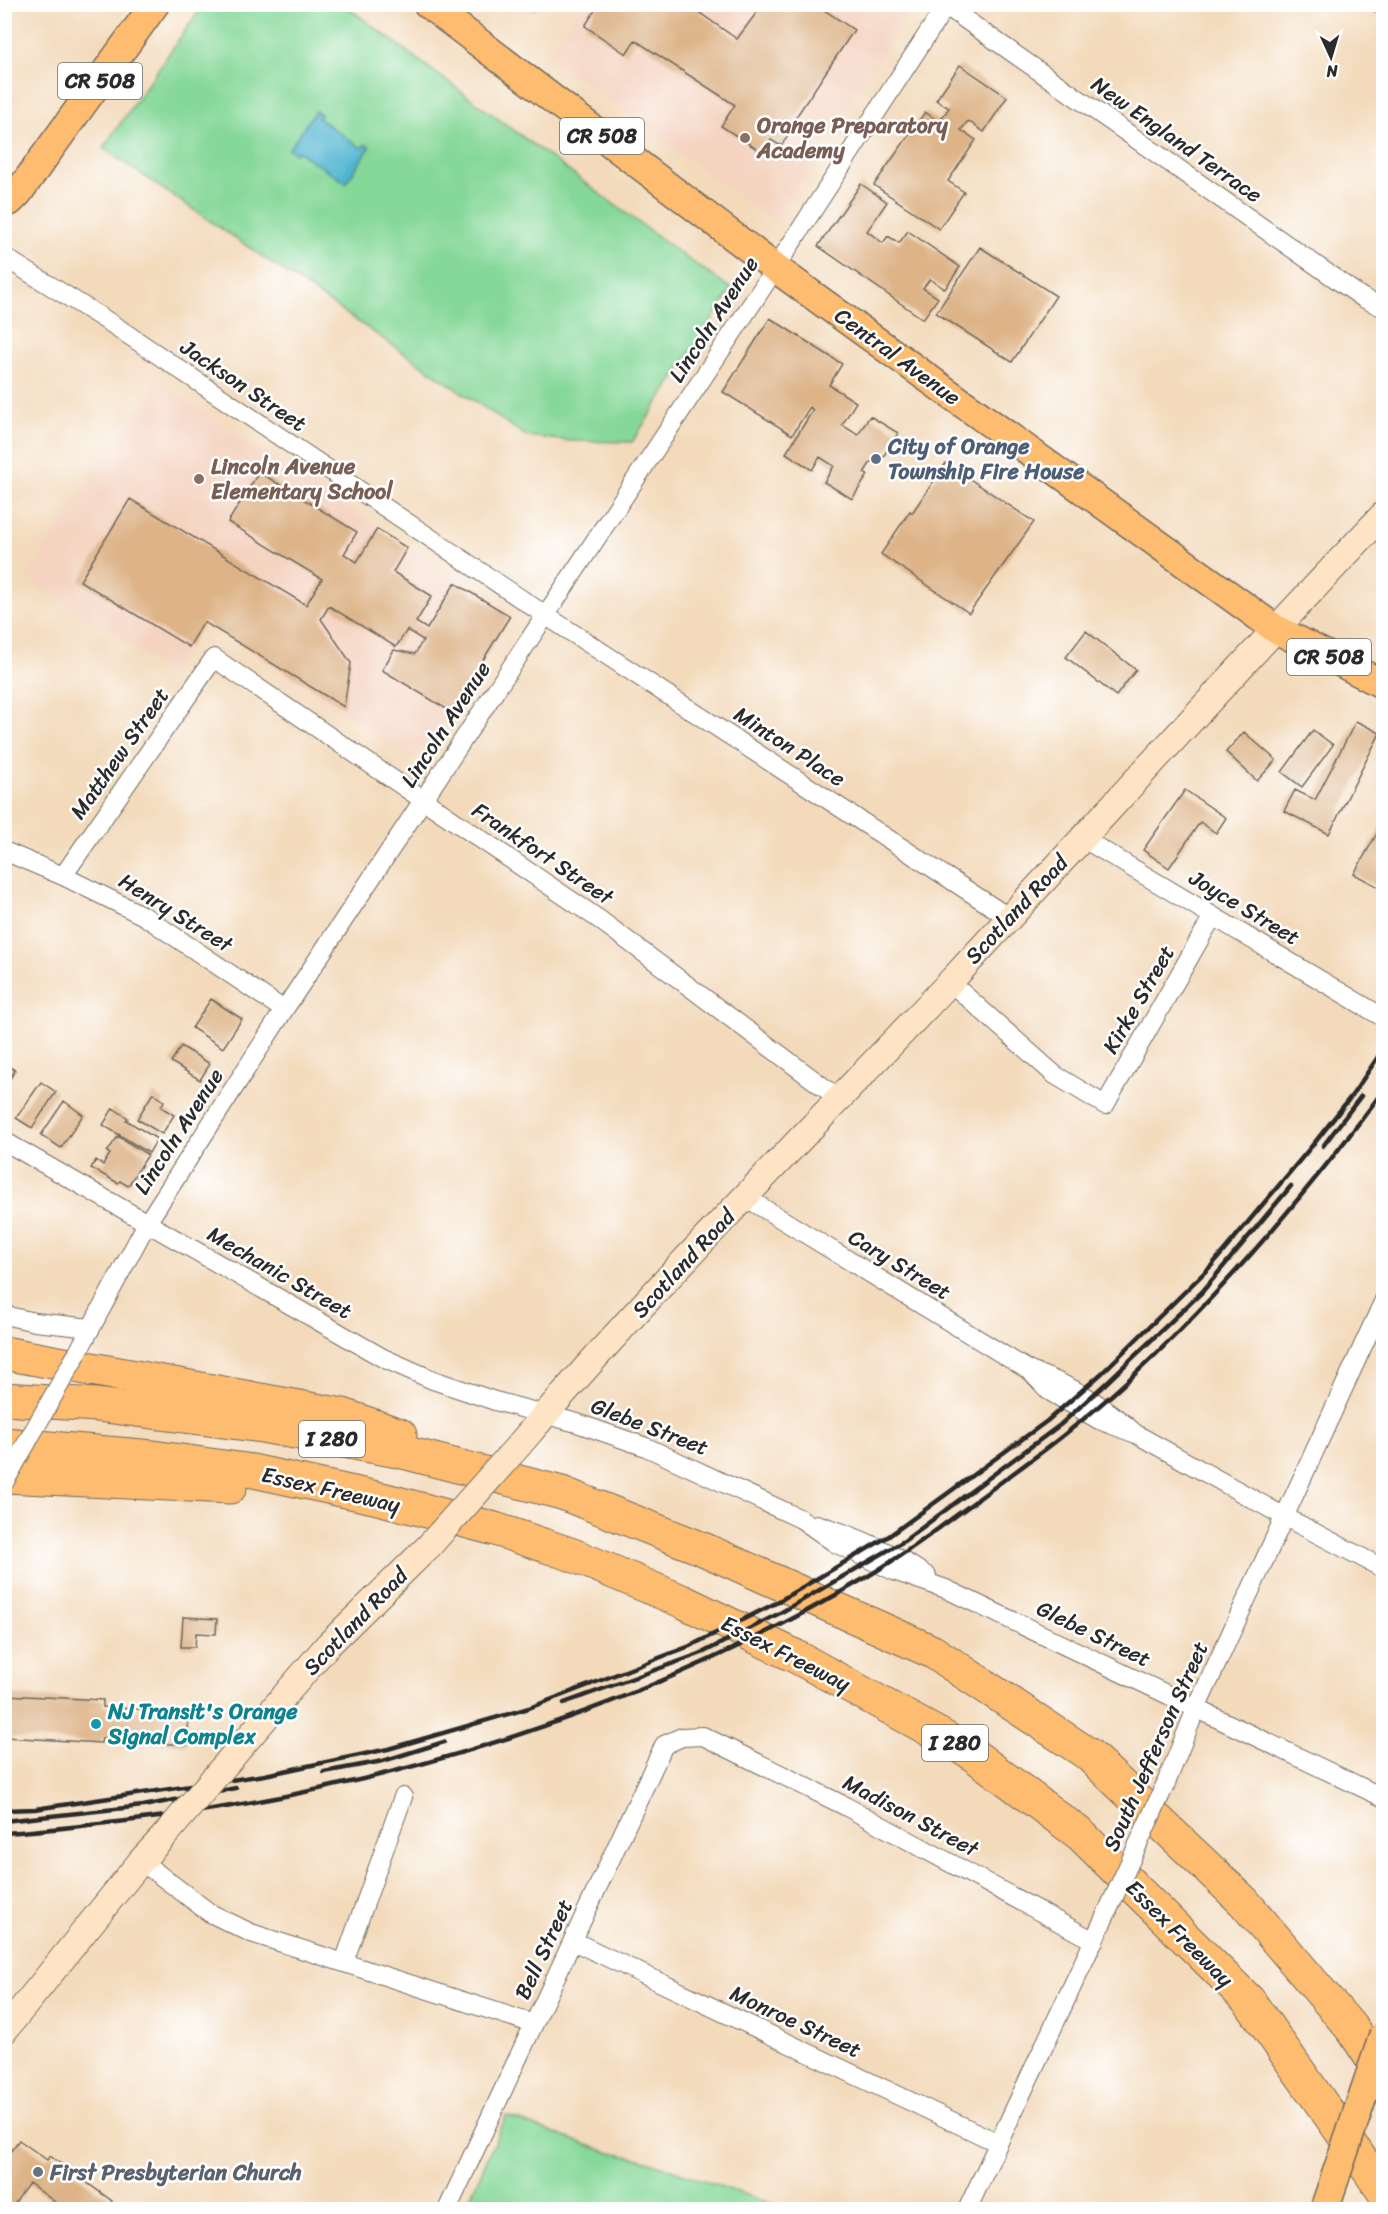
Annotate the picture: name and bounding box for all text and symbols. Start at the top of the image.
north arrow [1301,27,1361,87]
text: N [1325,57,1340,86]
road number: CR 508 [58,63,142,99]
street label: New England Terrace [1083,65,1271,213]
place label: Orange Preparatory Academy [756,106,949,170]
road number: CR 508 [560,118,644,154]
marker: Orange Preparatory Academy [738,131,752,145]
street label: Lincoln Avenue [658,248,769,390]
street label: Central Avenue [826,297,969,416]
street label: Jackson Street [172,328,315,443]
place label: City of Orange Township Fire House [887,427,1085,491]
place label: Lincoln Avenue Elementary School [211,447,393,511]
marker: City of Orange Township Fire House [869,452,883,466]
marker: Lincoln Avenue Elementary School [192,472,206,486]
road number: CR 508 [1287,639,1371,675]
street label: Lincoln Avenue [390,653,501,795]
street label: Matthew Street [59,679,180,828]
street label: Minton Place [726,695,854,797]
street label: Frankfort Street [464,791,623,916]
street label: Scotland Road [955,844,1079,973]
street label: Joyce Street [1181,858,1308,956]
street label: Henry Street [111,862,242,964]
street label: Kirke Street [1091,937,1186,1061]
street label: Lincoln Avenue [123,1060,234,1202]
street label: Scotland Road [622,1198,746,1327]
street label: Mechanic Street [200,1215,360,1330]
street label: Cary Street [840,1218,959,1311]
street label: Glebe Street [585,1386,715,1467]
road number: I 280 [299,1421,365,1457]
street label: Essex Freeway [258,1455,405,1525]
street label: Scotland Road [293,1557,419,1685]
street label: Glebe Street [1030,1589,1158,1678]
street label: Essex Freeway [714,1604,858,1703]
street label: South Jefferson Street [1092,1634,1219,1858]
place label: NJ Transit's Orange Signal Complex [107,1692,298,1756]
marker: NJ Transit's Orange Signal Complex [89,1717,103,1731]
road number: I 280 [922,1725,988,1761]
street label: Madison Street [836,1763,987,1868]
street label: Essex Freeway [1116,1870,1244,1998]
street label: Bell Street [503,1892,584,2006]
street label: Monroe Street [723,1974,868,2069]
place label: First Presbyterian Church [49,2153,302,2192]
marker: First Presbyterian Church [31,2165,45,2179]

